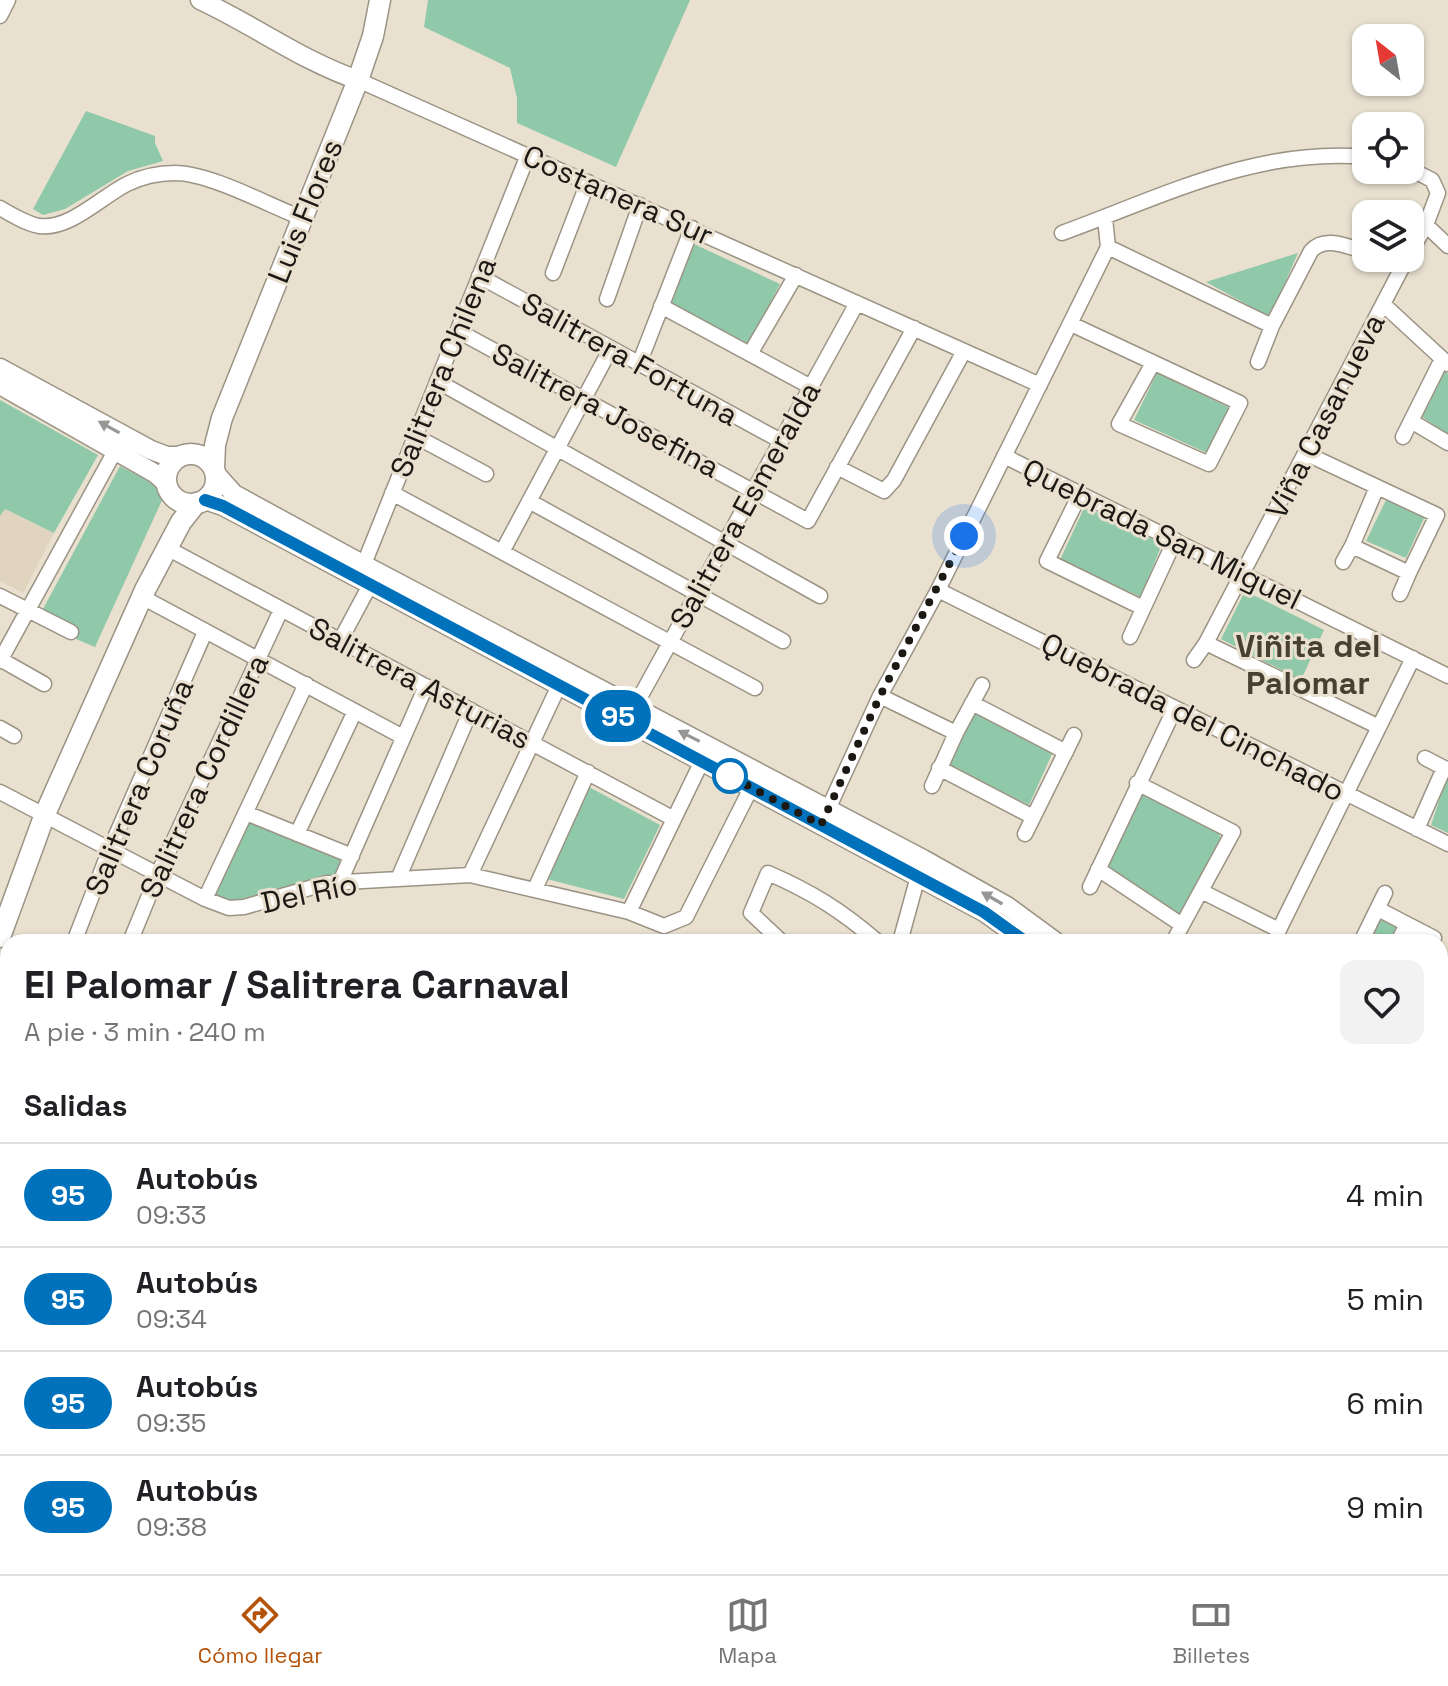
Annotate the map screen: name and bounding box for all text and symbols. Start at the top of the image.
north arrow [1352,24,1424,96]
map controls [1352,24,1424,272]
button: locate [1352,112,1424,184]
street label: Luis Flores [258,133,352,289]
street label: Costanera Sur [517,136,719,254]
button: layers [1352,200,1424,272]
street label: Salitrera Chilena [381,251,505,483]
street label: Salitrera Fortuna [515,283,745,435]
street label: Viña Casanueva [1257,307,1393,525]
street label: Salitrera Josefina [485,334,727,486]
street label: Salitrera Esmeralda [661,375,829,635]
one-way arrow [98,420,120,434]
street label: Quebrada San Miguel [1016,450,1308,618]
your location [944,516,984,556]
street label: Salitrera Asturias [302,608,538,758]
street label: Quebrada del Cinchado [1035,623,1351,811]
district label: Viñita del Palomar [1235,626,1381,703]
street label: Salitrera Cordillera [131,648,277,904]
street label: Salitrera Coruña [76,673,202,901]
line badge: 95 [582,690,654,742]
text: 95 [601,698,635,734]
one-way arrow [677,729,700,742]
unlabelled marker [713,759,747,793]
street label: Del Río [257,864,361,922]
one-way arrow [981,891,1003,905]
button: heart [1340,960,1424,1044]
text: El Palomar / Salitrera Carnaval [24,961,570,1009]
text: A pie · 3 min · 240 m [24,1015,266,1049]
text: Salidas [24,1086,128,1125]
text: Autobús [136,1159,258,1198]
text: 4 min [1346,1176,1424,1215]
text: 95 [51,1177,85,1213]
text: 09:33 [136,1198,207,1232]
text: Autobús [136,1263,258,1302]
text: 5 min [1347,1280,1424,1319]
text: 95 [51,1281,85,1317]
text: 09:34 [136,1302,207,1336]
text: Autobús [136,1367,258,1406]
text: 6 min [1346,1384,1424,1423]
text: 95 [51,1385,85,1421]
text: 09:35 [136,1406,206,1440]
text: Autobús [136,1471,258,1510]
text: 9 min [1346,1488,1424,1527]
text: 95 [51,1489,85,1525]
text: 09:38 [136,1510,207,1544]
tab: Cómo llegar [198,1593,323,1669]
tab: Mapa [718,1593,777,1669]
tab: Billetes [1172,1593,1250,1669]

